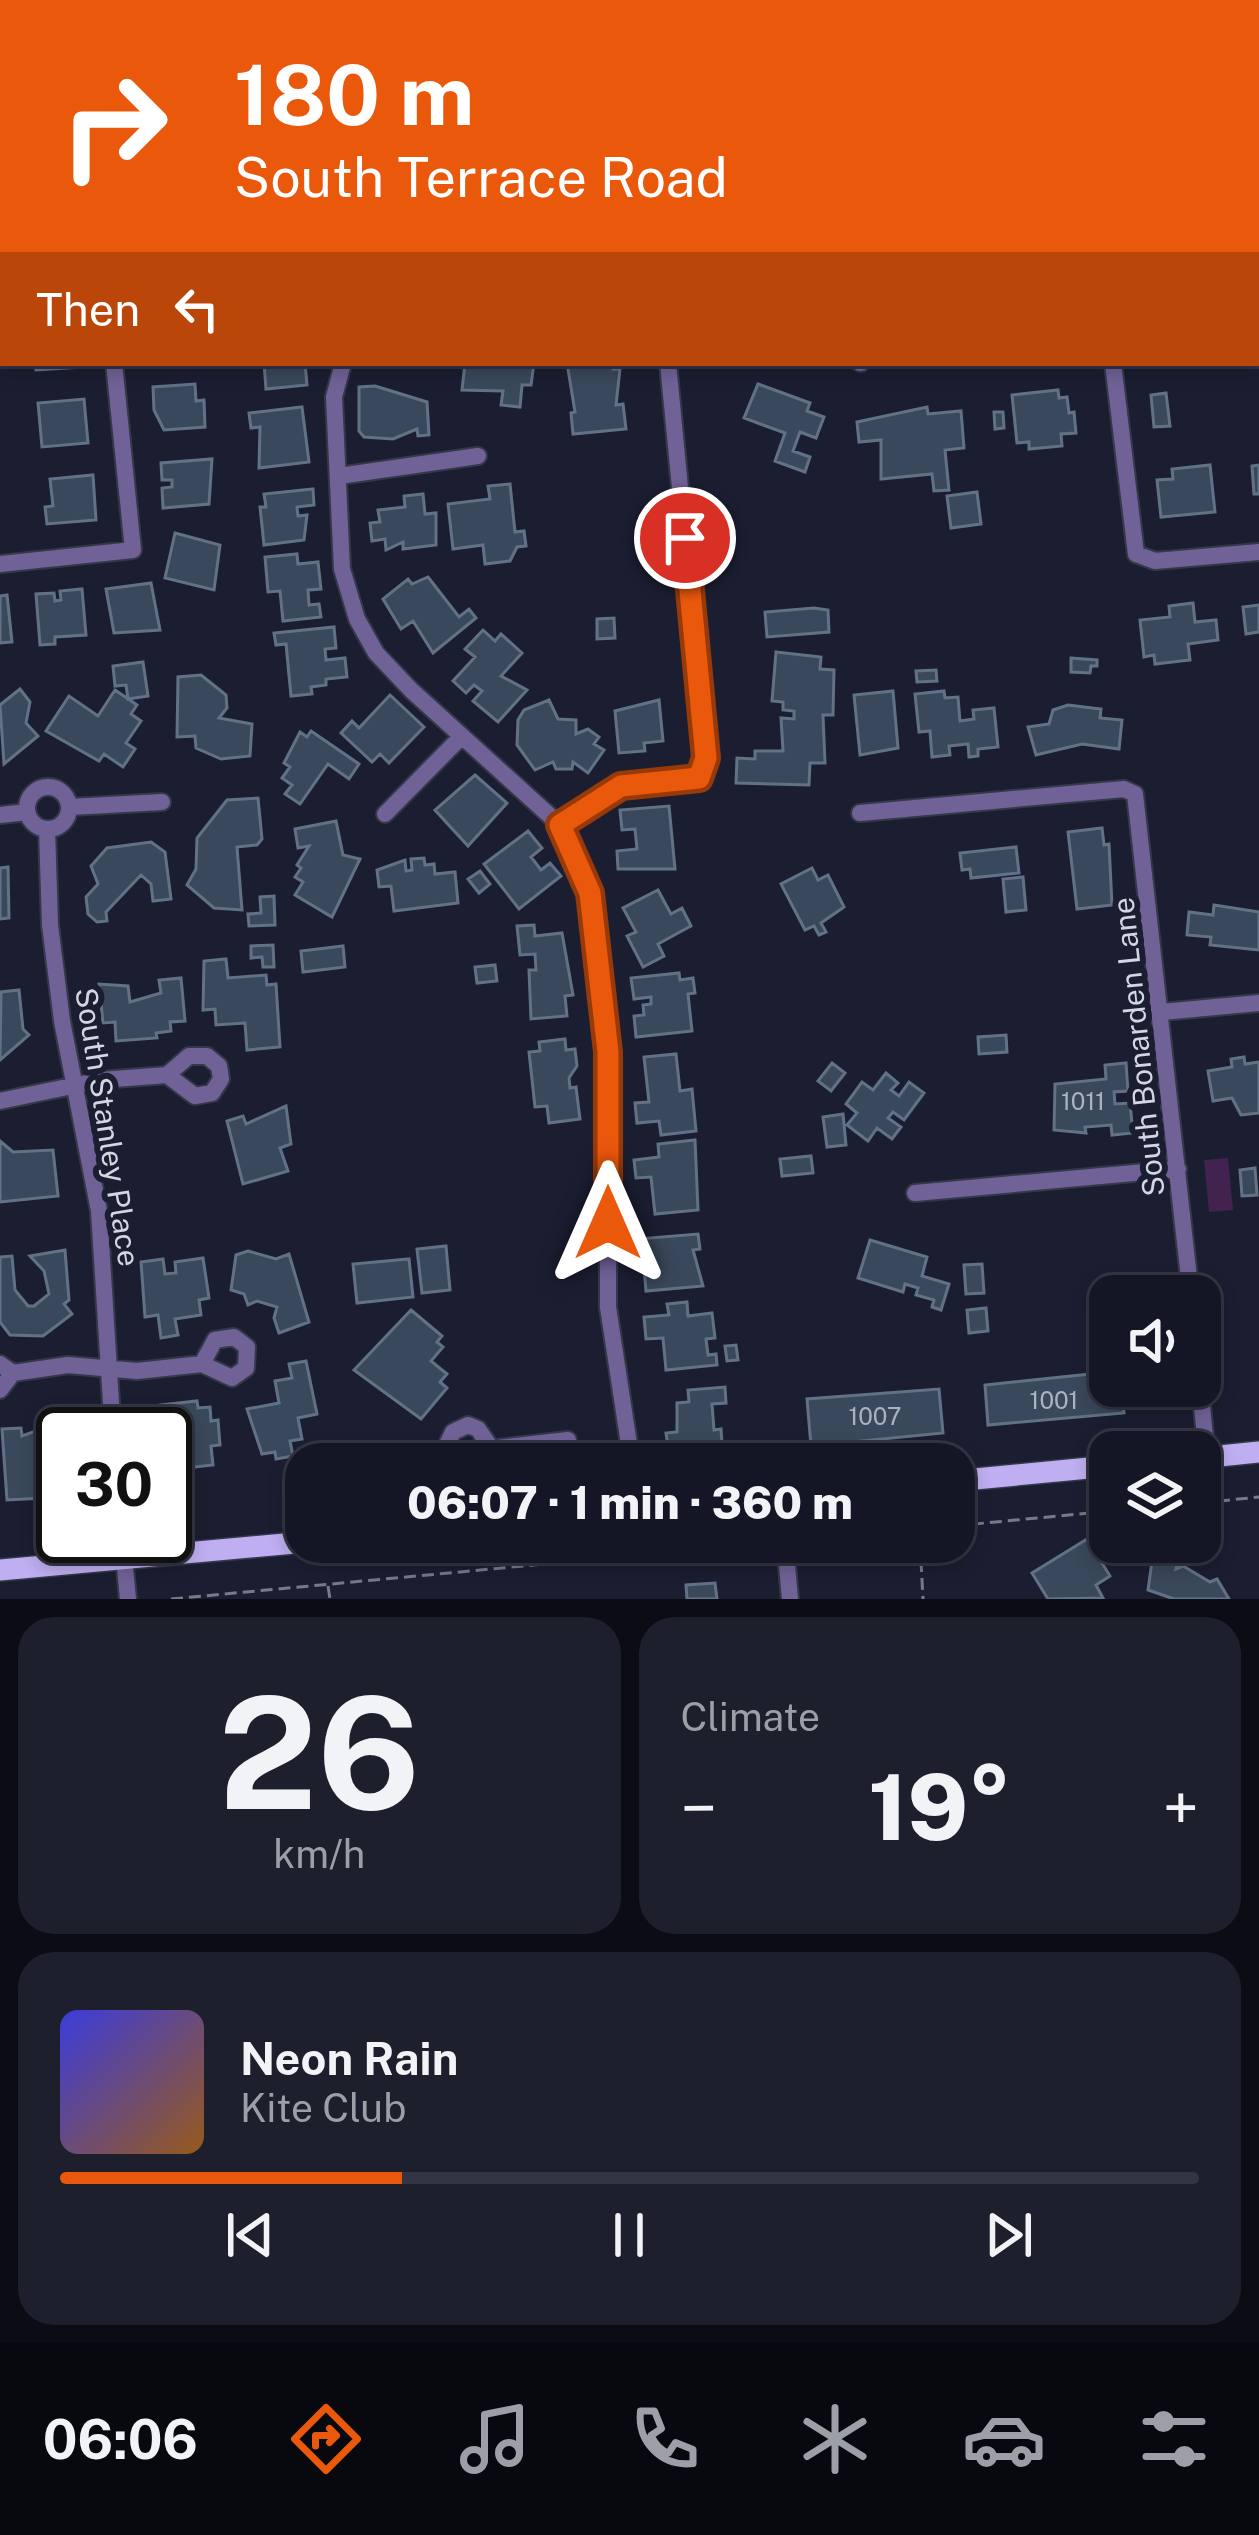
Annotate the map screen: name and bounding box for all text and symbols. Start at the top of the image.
text: 180 m [234,45,474,144]
icon: right [36,48,192,204]
text: South Terrace Road [234,146,728,209]
icon: left [164,276,230,342]
text: Then [36,283,140,336]
pin [634,487,736,589]
icon: arrive [652,505,718,571]
street label: South Bonarden Lane [1104,896,1172,1198]
street label: South Stanley Place [68,985,148,1269]
house number: 1011 [1061,1087,1105,1115]
position arrow [545,1160,671,1286]
map controls [1089,1275,1221,1563]
button: sound [1089,1275,1221,1407]
house number: 1001 [1030,1386,1078,1414]
house number: 1007 [849,1402,901,1430]
speed limit sign: 30 [36,1407,192,1563]
button: layers [1089,1431,1221,1563]
text: 06:07 · 1 min · 360 m [407,1476,853,1529]
text: 26 [218,1661,420,1844]
text: Climate [681,1694,820,1740]
text: 19° [868,1754,1011,1860]
text: − [681,1769,717,1847]
text: + [1162,1769,1199,1847]
text: km/h [273,1831,365,1877]
text: Neon Rain [240,2032,458,2085]
text: Kite Club [240,2085,406,2131]
icon: previous [217,2202,283,2268]
icon: pause [596,2202,662,2268]
icon: next [976,2202,1042,2268]
icon: directions [284,2397,368,2481]
icon: music [453,2397,537,2481]
icon: phone [623,2397,707,2481]
icon: climate [793,2397,877,2481]
icon: car [962,2397,1046,2481]
icon: filters [1132,2397,1216,2481]
text: 06:06 [43,2408,198,2471]

